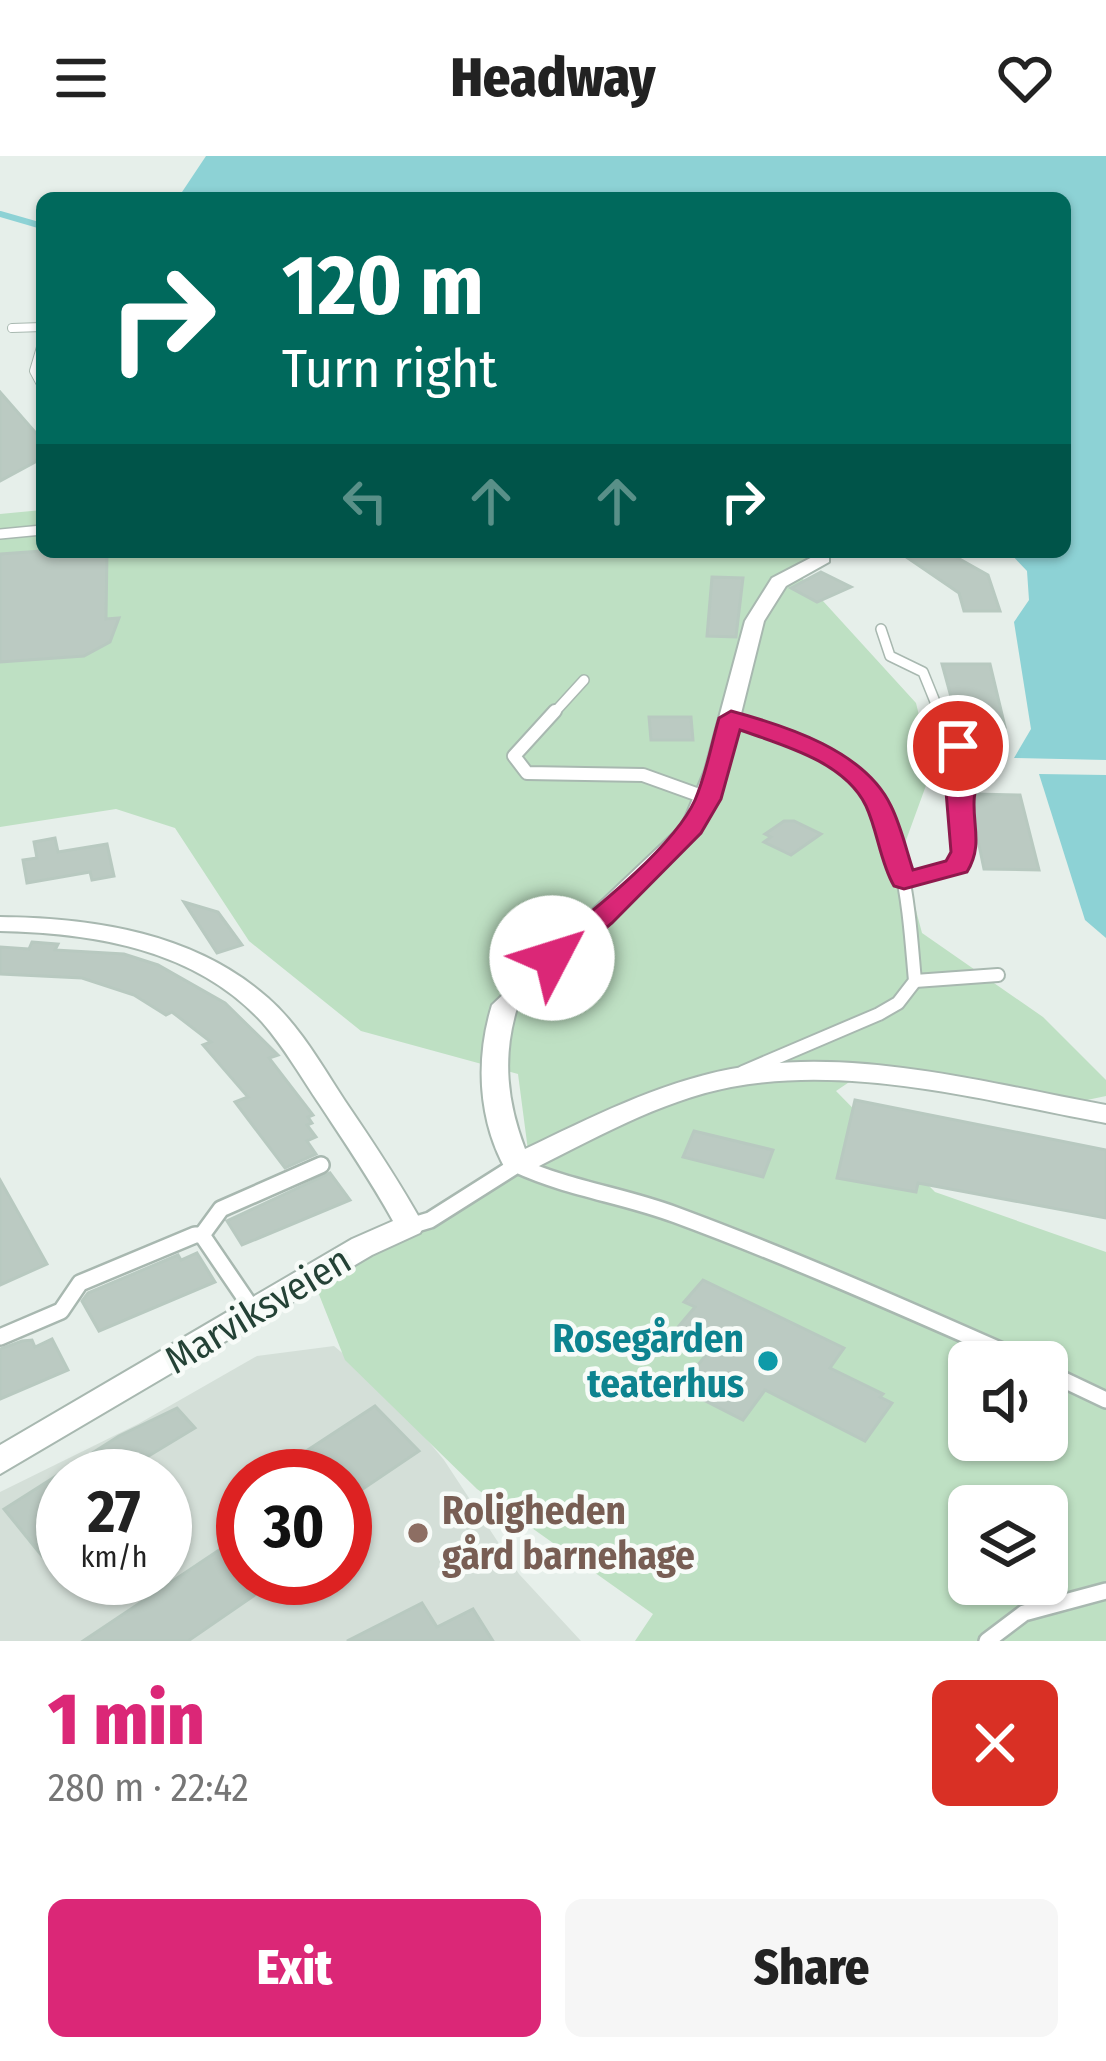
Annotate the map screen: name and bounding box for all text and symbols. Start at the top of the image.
icon: menu [48,45,114,111]
icon: heart [992,45,1058,111]
text: Headway [451,46,655,110]
text: 120 m [282,235,484,336]
icon: right [84,240,240,396]
text: Turn right [282,337,497,401]
icon: left [332,468,398,534]
icon: ahead [458,468,524,534]
icon: ahead [584,468,650,534]
icon: right [710,468,776,534]
pin [907,695,1009,797]
icon: arrive [925,713,991,779]
position arrow [489,895,615,1021]
street label: Marviksveien [157,1237,359,1383]
place label: Rosegården teaterhus [552,1316,744,1407]
map controls [948,1341,1068,1605]
button: sound [948,1341,1068,1461]
marker: Rosegården teaterhus [755,1348,781,1374]
speed limit sign: 30 [216,1449,372,1605]
text: 27 [87,1476,141,1548]
button: layers [948,1485,1068,1605]
place label: Roligheden gård barnehage [442,1488,695,1579]
marker: Roligheden gård barnehage [405,1520,431,1546]
text: km/h [81,1539,147,1575]
text: 1 min [48,1677,205,1763]
button: close [932,1680,1058,1806]
text: 280 m · 22:42 [48,1765,249,1811]
button: Exit [48,1899,541,2037]
button: Share [565,1899,1058,2037]

